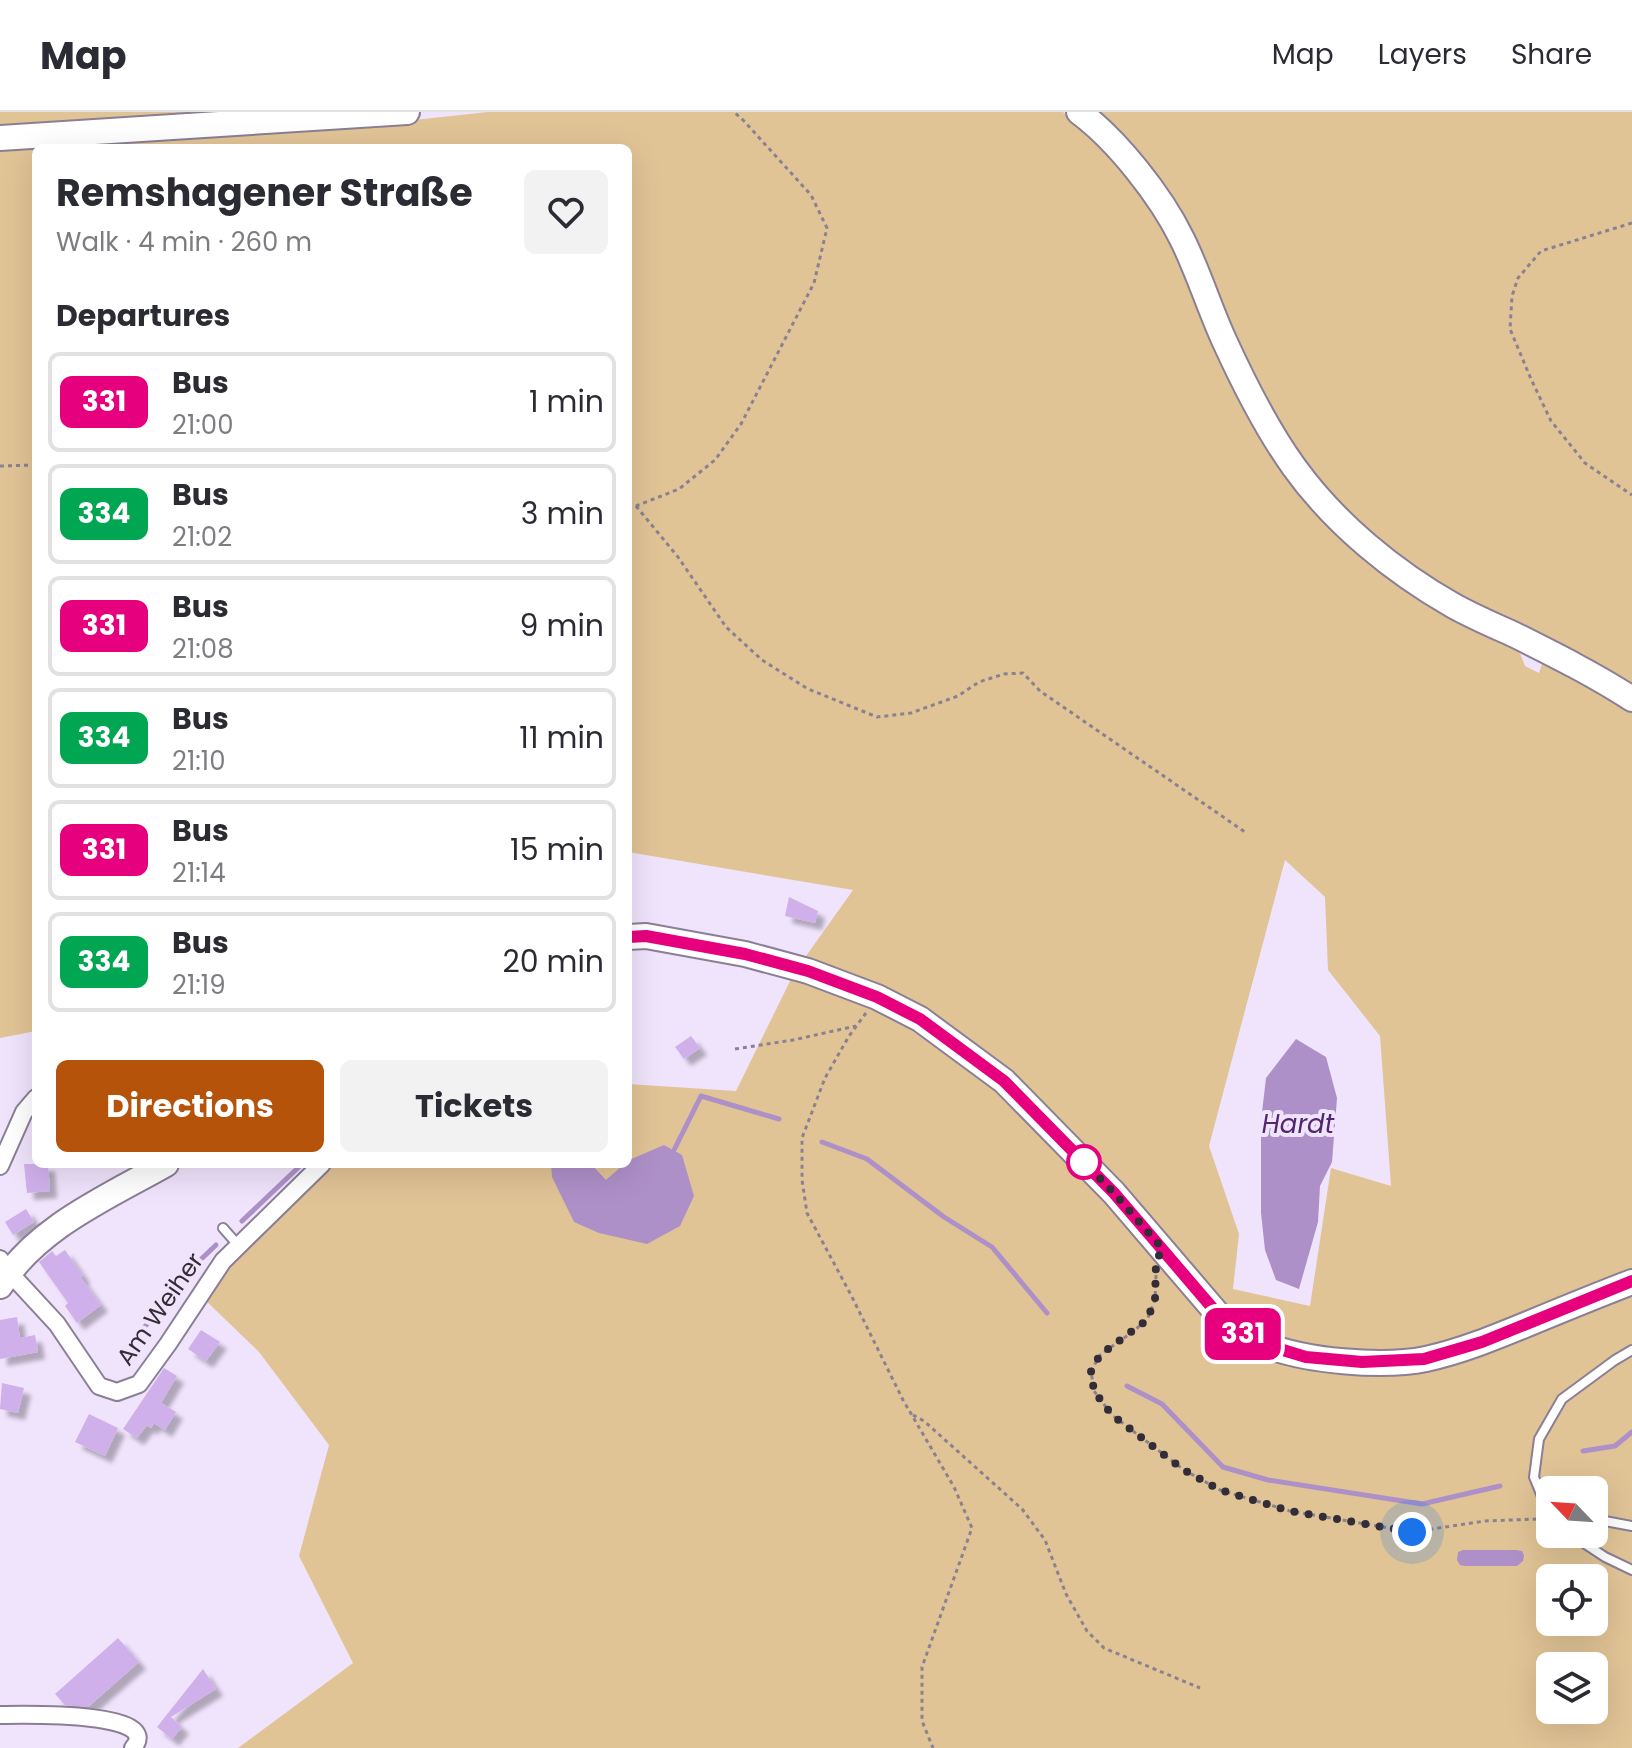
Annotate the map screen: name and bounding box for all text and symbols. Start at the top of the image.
text: Map [40,29,127,82]
text: Map [1272,35,1334,74]
text: Layers [1378,35,1467,74]
text: Share [1511,35,1592,74]
text: Remshagener Straße [56,166,473,219]
button: heart [524,170,608,254]
text: Walk · 4 min · 260 m [56,224,312,260]
text: Departures [56,294,230,337]
text: Bus [172,361,229,404]
text: 1 min [529,380,604,423]
text: 331 [82,382,126,421]
text: 21:00 [172,407,233,443]
text: Bus [172,473,229,516]
text: 3 min [521,492,604,535]
text: 334 [78,494,130,533]
text: 21:02 [172,519,232,555]
text: Bus [172,585,229,628]
text: 9 min [520,604,604,647]
text: 331 [82,606,126,645]
text: 21:08 [172,631,234,667]
text: Bus [172,697,229,740]
text: 11 min [519,716,604,759]
text: 334 [78,718,130,757]
text: 21:10 [172,743,225,779]
text: Bus [172,809,229,852]
text: 15 min [510,828,604,871]
text: 331 [82,830,126,869]
text: 21:14 [172,855,225,891]
text: Bus [172,921,229,964]
text: 20 min [502,940,604,983]
text: 334 [78,942,130,981]
text: 21:19 [172,967,226,1003]
button: Directions [56,1060,324,1152]
button: Tickets [340,1060,608,1152]
water label: Hardt [1262,1106,1335,1142]
unlabelled marker [1067,1145,1101,1179]
street label: Am Weiher [109,1246,211,1372]
line badge: 331 [1197,1308,1289,1360]
text: 331 [1221,1314,1265,1353]
north arrow [1536,1476,1608,1548]
map controls [1536,1476,1608,1724]
your location [1392,1512,1432,1552]
button: locate [1536,1564,1608,1636]
button: layers [1536,1652,1608,1724]

